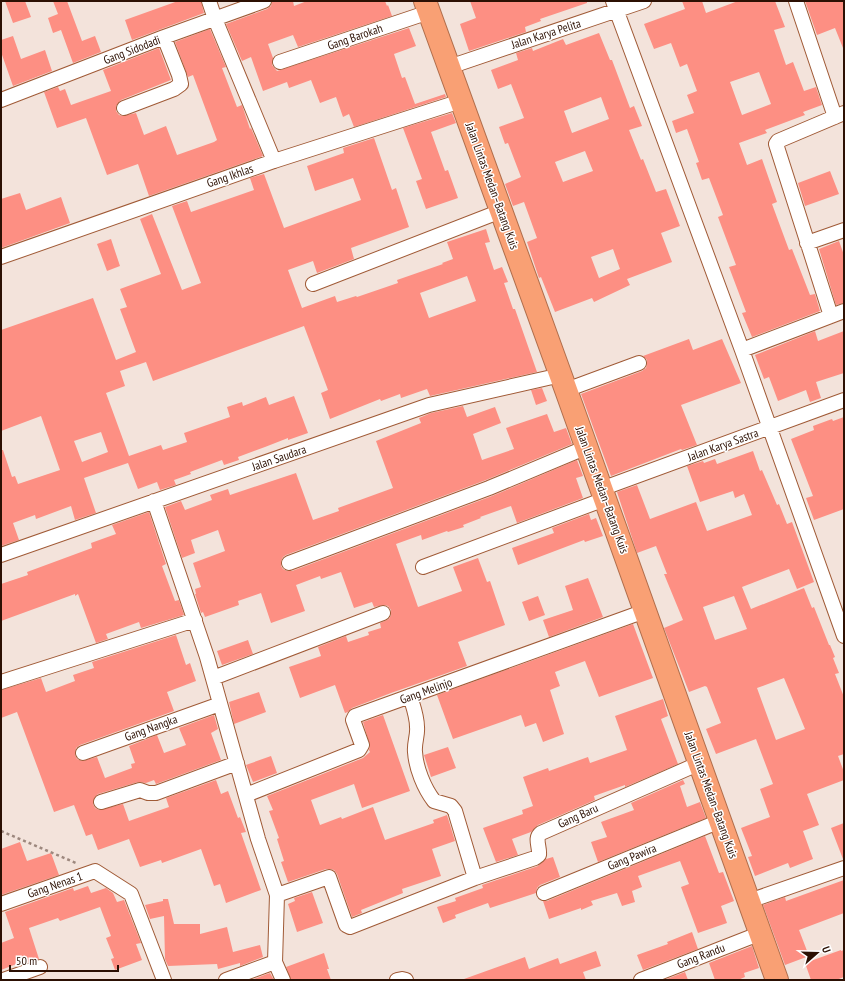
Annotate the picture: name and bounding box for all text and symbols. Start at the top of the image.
street label: Jalan Karya Pelita [508,15,583,52]
street label: Gang Barokah [325,20,384,53]
street label: Gang Sidodadi [101,32,162,67]
street label: Jalan Lintas Medan–Batang Kuis [462,119,522,251]
street label: Gang Ikhlas [205,161,255,190]
street label: Jalan Lintas Medan–Batang Kuis [572,423,632,555]
street label: Jalan Karya Sastra [685,425,760,465]
street label: Jalan Saudara [249,441,308,474]
street label: Gang Melinjo [398,674,454,707]
street label: Gang Nangka [122,711,179,744]
street label: Jalan Lintas Medan–Batang Kuis [681,728,741,860]
street label: Gang Baru [555,800,600,831]
street label: Gang Pawira [605,840,659,873]
street label: Gang Nenas 1 [25,868,84,901]
north arrow [797,933,837,973]
street label: Gang Randu [675,940,727,971]
text: U [819,945,834,955]
scale bar [10,947,118,973]
text: 50 m [16,953,37,968]

